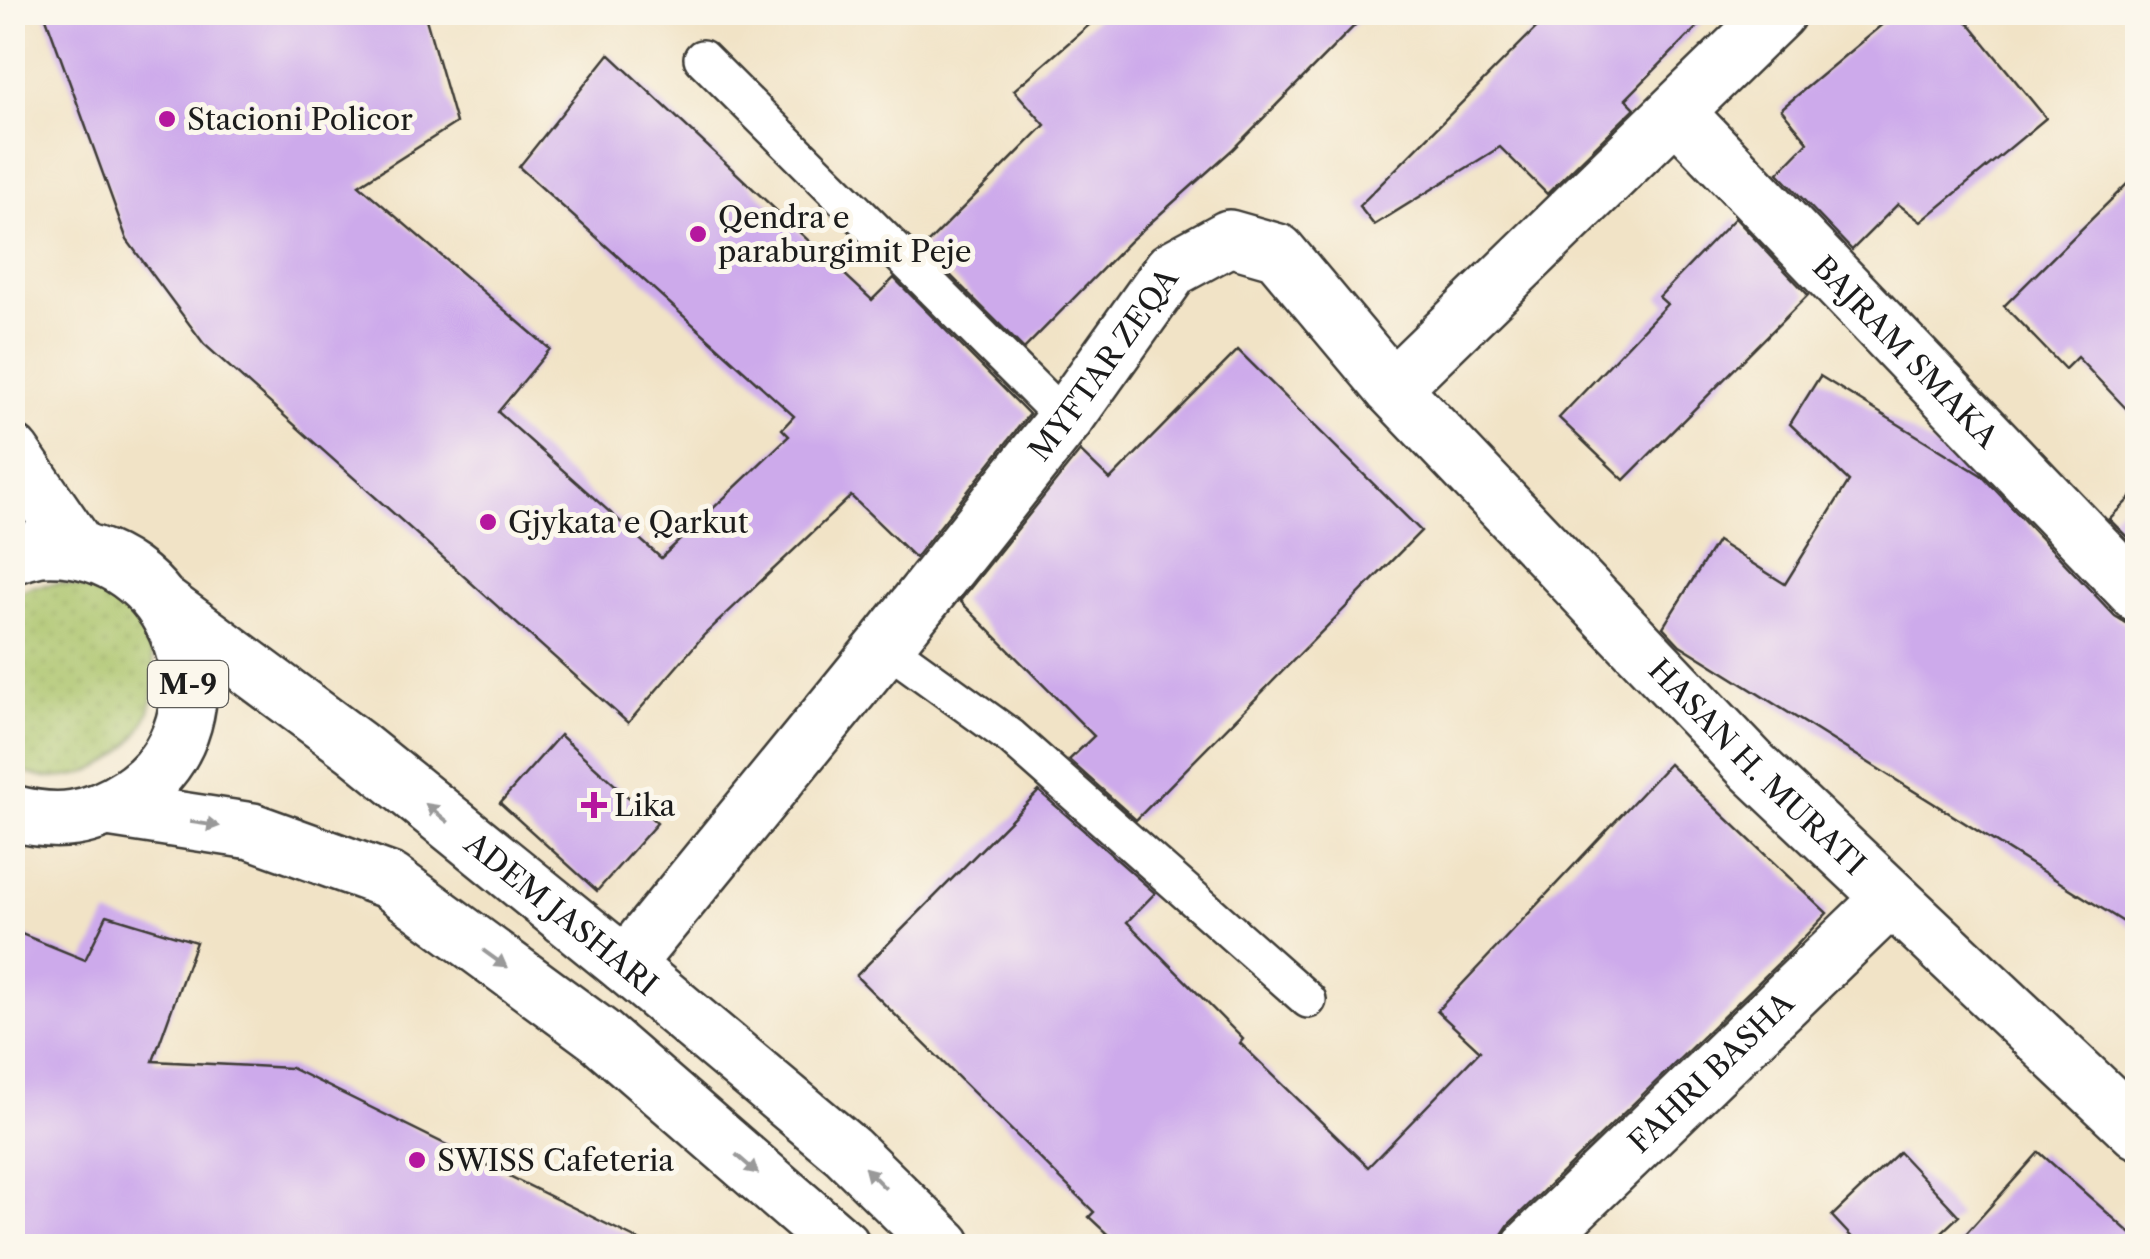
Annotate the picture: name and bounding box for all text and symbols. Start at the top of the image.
place label: Stacioni Policor [187,101,413,138]
marker: Stacioni Policor [156,108,178,130]
place label: Qendra e paraburgimit Peje [718,199,972,270]
marker: Qendra e paraburgimit Peje [687,223,709,245]
street label: BAJRAM SMAKA [1805,248,2007,456]
street label: MYFTAR ZEQA [1021,260,1186,468]
place label: Gjykata e Qarkut [508,504,749,541]
marker: Gjykata e Qarkut [477,511,499,533]
street label: HASAN H. MURATI [1641,651,1874,882]
road number: M-9 [148,661,228,707]
place label: Lika [614,787,676,824]
marker: Lika [583,794,605,816]
one-way arrow [425,803,450,824]
one-way arrow [189,817,221,832]
street label: ADEM JASHARI [457,824,665,1003]
one-way arrow [482,948,508,968]
street label: FAHRI BASHA [1620,984,1802,1160]
place label: SWISS Cafeteria [437,1142,674,1179]
marker: SWISS Cafeteria [406,1149,428,1171]
one-way arrow [734,1152,759,1174]
one-way arrow [863,1167,887,1190]

